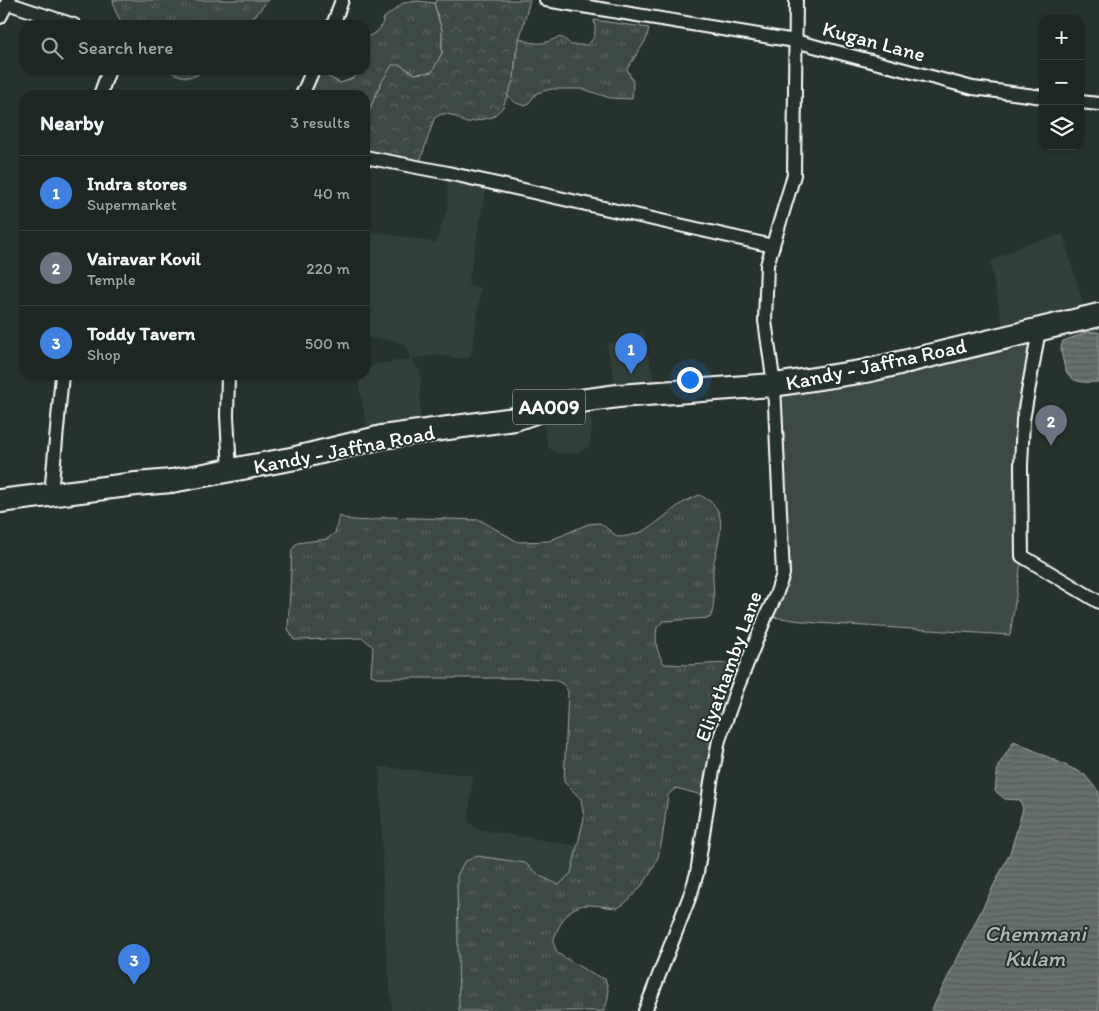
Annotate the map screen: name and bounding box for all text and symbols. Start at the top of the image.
street label: Kugan Lane [820,15,928,67]
map controls [1039,15,1084,150]
button: + [1039,15,1084,60]
search box [20,20,370,75]
icon: search [38,34,66,62]
text: Search here [78,36,173,59]
button: − [1039,60,1084,105]
button: layers [1039,105,1084,150]
text: Nearby [40,110,104,135]
text: 3 results [290,113,350,132]
text: Indra stores [87,172,187,195]
text: 1 [52,184,60,203]
text: 40 m [313,184,350,203]
text: Supermarket [87,195,177,214]
text: Vairavar Kovil [87,247,201,270]
text: 2 [52,259,60,278]
text: 220 m [306,259,350,278]
text: Temple [87,270,136,289]
text: Toddy Tavern [87,322,195,345]
pin: 1 [615,333,647,374]
street label: Kandy - Jaffna Road [783,333,969,395]
text: 3 [52,334,60,353]
text: 500 m [305,334,350,353]
text: Shop [87,345,121,364]
your location [677,367,703,393]
road number: AA009 [513,390,585,424]
pin: 2 [1035,405,1067,446]
street label: Kandy - Jaffna Road [251,419,437,479]
street label: Eliyathamby Lane [689,587,767,745]
water label: Chemmani Kulam [984,920,1088,972]
pin: 3 [118,944,150,985]

